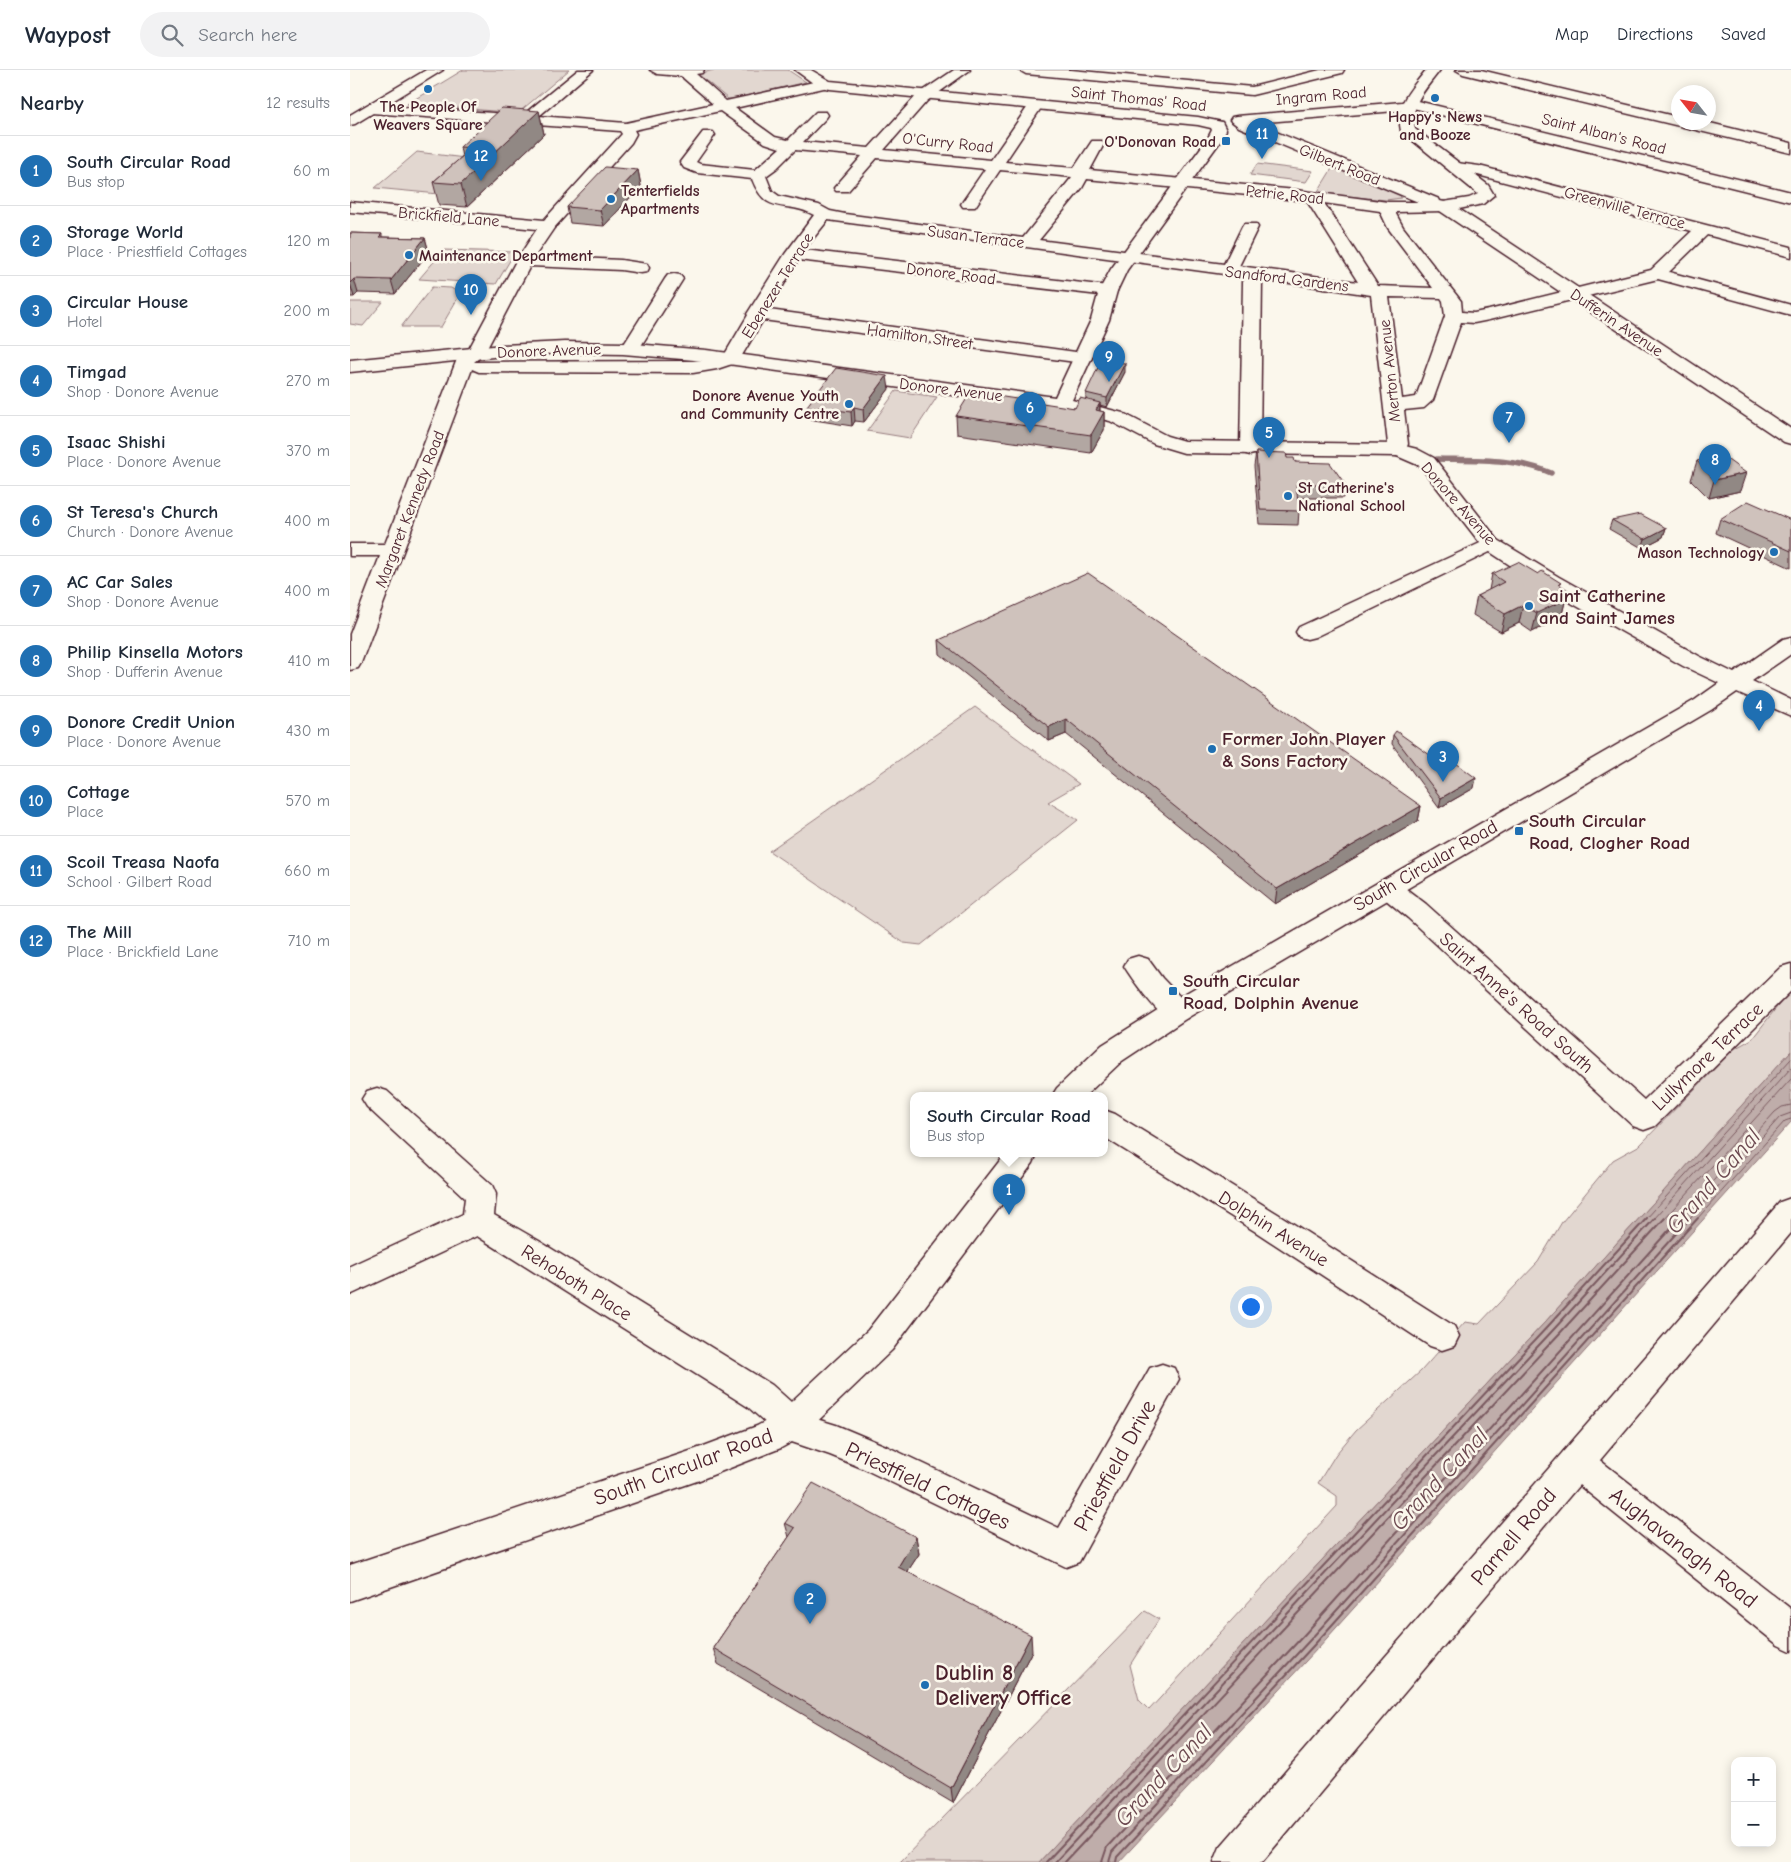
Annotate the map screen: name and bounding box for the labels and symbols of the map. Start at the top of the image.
marker: The People Of Weavers Square [422,83,434,95]
street label: Saint Thomas' Road [1070,83,1207,115]
street label: Ingram Road [1275,83,1367,109]
north arrow [1671,85,1716,130]
marker: Happy's News and Booze [1429,92,1441,104]
place label: The People Of Weavers Square [373,98,483,134]
place label: Happy's News and Booze [1388,108,1482,144]
street label: Saint Alban's Road [1540,110,1668,158]
pin: 11 [1246,118,1278,159]
street label: O'Curry Road [902,129,994,157]
place label: O'Donovan Road [1104,133,1216,151]
marker: O'Donovan Road [1220,135,1232,147]
pin: 12 [465,140,497,181]
street label: Gilbert Road [1296,140,1383,189]
place label: Tenterfields Apartments [621,182,700,218]
street label: Petrie Road [1245,182,1325,208]
street label: Greenville Terrace [1562,183,1687,233]
marker: Tenterfields Apartments [605,193,617,205]
street label: Brickfield Lane [397,204,500,230]
street label: Susan Terrace [926,222,1025,252]
street label: Ebenezer Terrace [738,230,818,342]
place label: Maintenance Department [419,247,593,265]
marker: Maintenance Department [403,249,415,261]
street label: Donore Road [905,260,997,288]
street label: Sandford Gardens [1224,262,1350,296]
pin: 10 [455,274,487,315]
street label: Dufferin Avenue [1567,285,1666,360]
street label: Merton Avenue [1376,319,1404,423]
street label: Hamilton Street [866,321,975,353]
street label: Donore Avenue [497,340,601,362]
pin: 9 [1093,341,1125,382]
street label: Donore Avenue [898,375,1004,405]
place label: Donore Avenue Youth and Community Centre [680,387,839,423]
pin: 6 [1014,392,1046,433]
marker: Donore Avenue Youth and Community Centre [843,398,855,410]
pin: 7 [1493,402,1525,443]
pin: 5 [1253,417,1285,458]
street label: Margaret Kennedy Road [372,428,448,590]
pin: 8 [1699,444,1731,485]
street label: Donore Avenue [1417,459,1499,549]
place label: St Catherine's National School [1298,479,1405,515]
marker: St Catherine's National School [1282,490,1294,502]
place label: Mason Technology [1637,544,1765,562]
marker: Mason Technology [1768,546,1780,558]
place label: Saint Catherine and Saint James [1539,585,1675,629]
marker: Saint Catherine and Saint James [1523,600,1535,612]
pin: 4 [1743,690,1775,731]
place label: Former John Player & Sons Factory [1222,728,1386,772]
pin: 3 [1427,741,1459,782]
marker: Former John Player & Sons Factory [1206,743,1218,755]
place label: South Circular Road, Clogher Road [1529,810,1690,854]
street label: South Circular Road [1349,816,1502,916]
marker: South Circular Road, Clogher Road [1513,825,1525,837]
street label: Saint Anne's Road South [1435,928,1598,1078]
place label: South Circular Road, Dolphin Avenue [1183,970,1359,1014]
marker: South Circular Road, Dolphin Avenue [1167,985,1179,997]
street label: Lullymore Terrace [1648,998,1768,1115]
water label: Grand Canal [1660,1122,1767,1239]
pin: 1 [993,1174,1025,1215]
street label: Dolphin Avenue [1214,1186,1333,1271]
street label: Rehoboth Place [517,1240,636,1326]
your location [1238,1294,1264,1320]
street label: Priestfield Drive [1068,1395,1162,1536]
water label: Grand Canal [1384,1421,1494,1536]
street label: South Circular Road [590,1422,776,1511]
street label: Priestfield Cottages [841,1436,1014,1535]
street label: Aughavanagh Road [1604,1482,1763,1614]
street label: Parnell Road [1466,1483,1562,1591]
pin: 2 [794,1583,826,1624]
place label: Dublin 8 Delivery Office [935,1660,1071,1711]
marker: Dublin 8 Delivery Office [919,1679,931,1691]
water label: Grand Canal [1108,1717,1218,1832]

